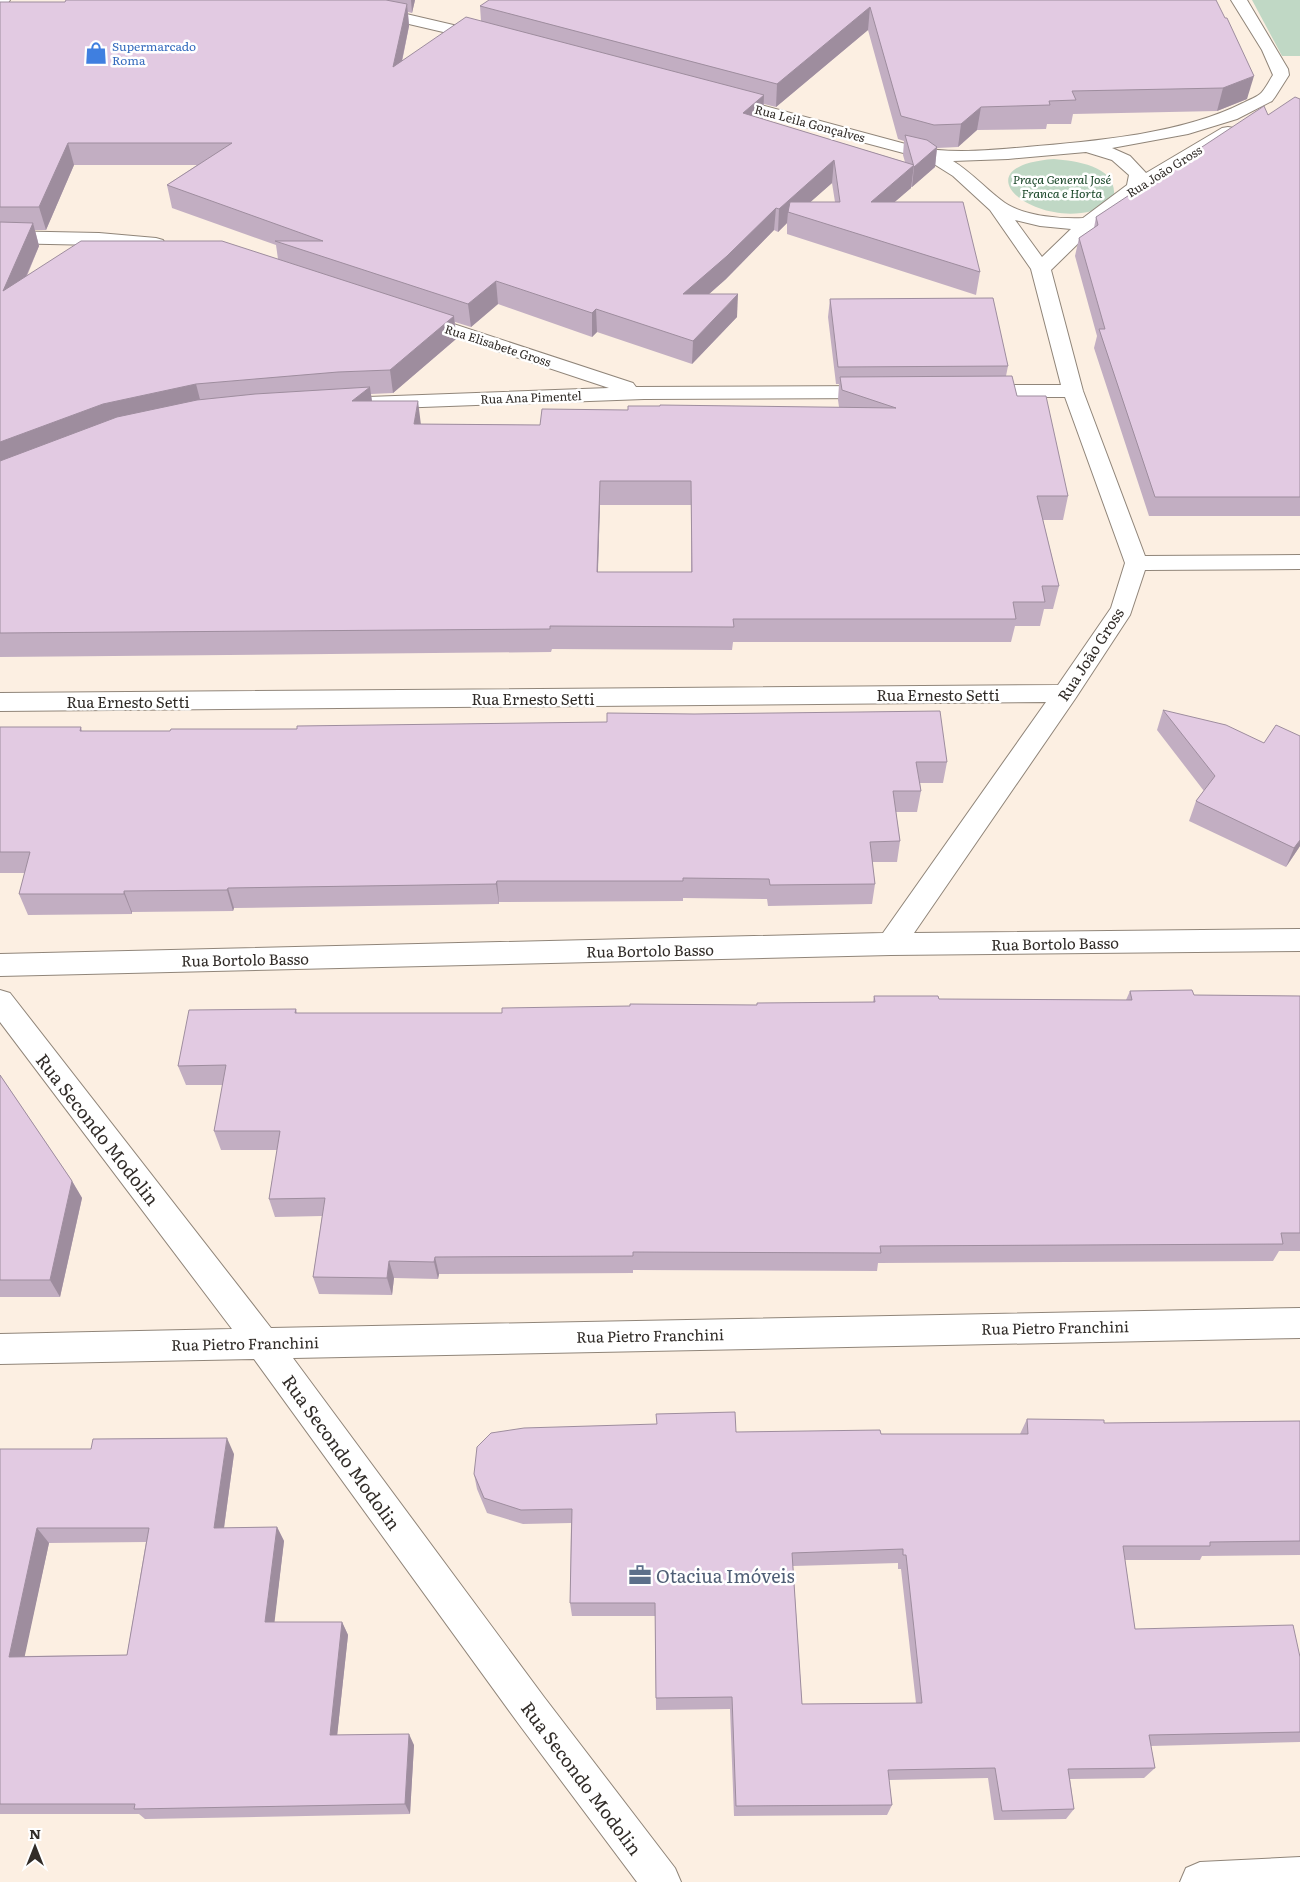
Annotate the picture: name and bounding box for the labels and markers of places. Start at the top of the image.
place label: Supermarcado Roma [112,37,196,69]
shop icon: Supermarcado Roma [83,40,109,66]
office icon: Otaciua Imóveis [627,1562,653,1588]
place label: Otaciua Imóveis [656,1562,795,1589]

